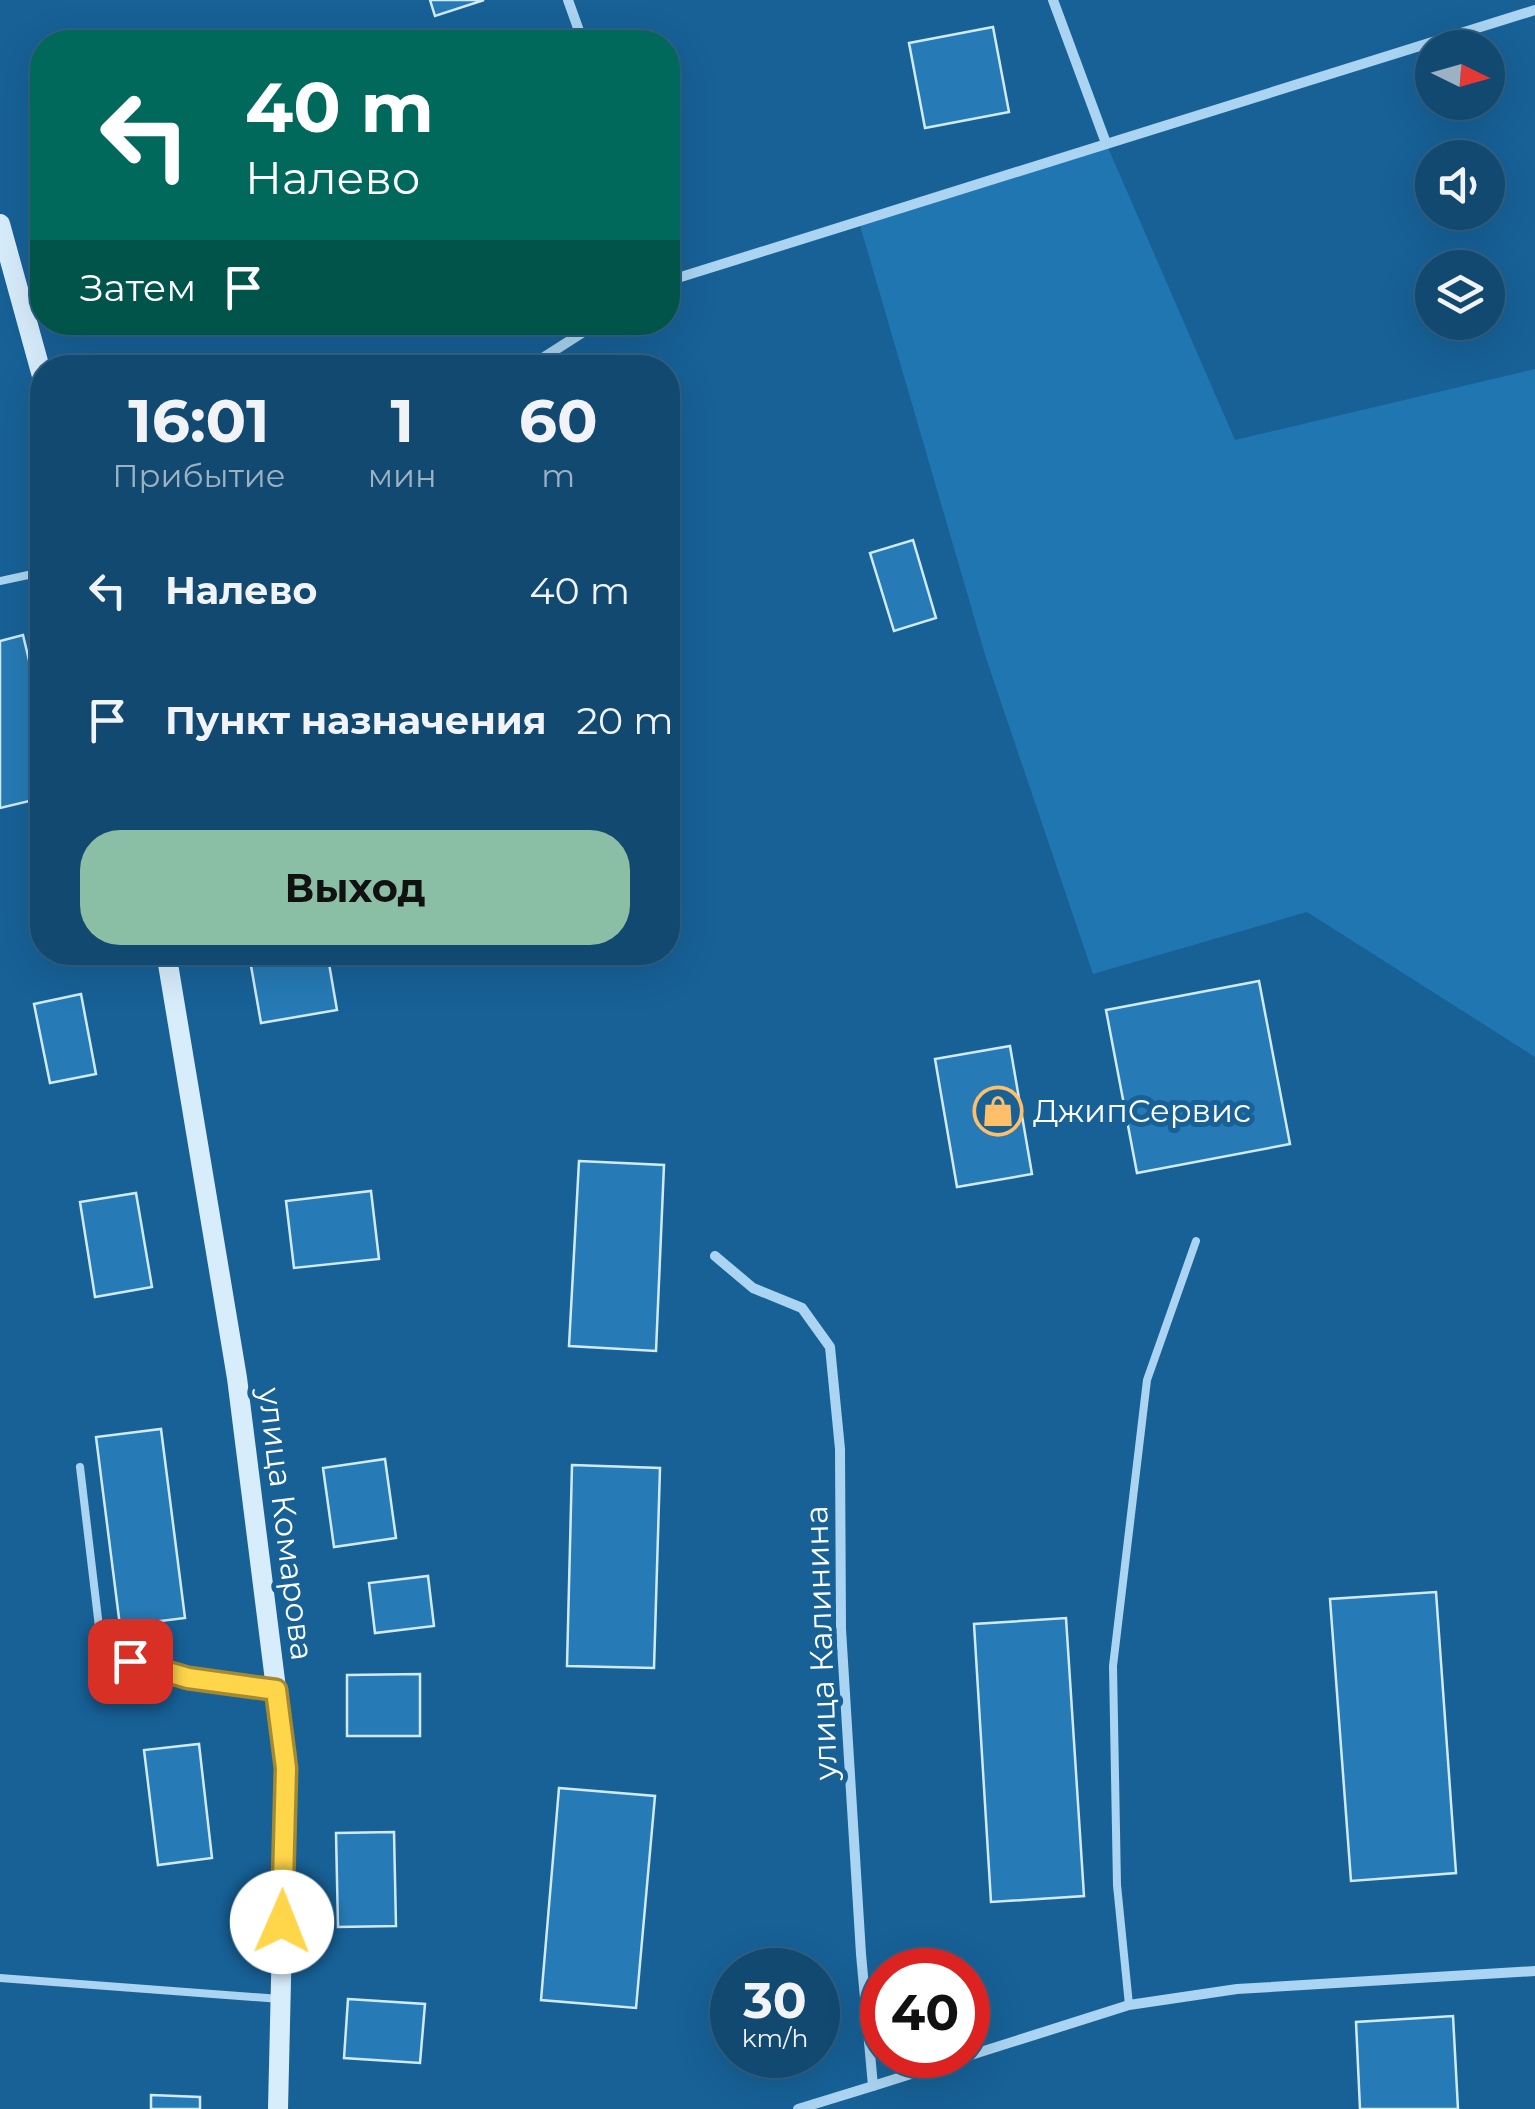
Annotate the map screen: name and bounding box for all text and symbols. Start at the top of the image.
north arrow [1415,30,1505,120]
map controls [1415,30,1505,340]
text: 40 m [245,64,434,150]
icon: left [80,70,210,200]
button: sound [1415,140,1505,230]
text: Налево [245,150,420,205]
button: layers [1415,250,1505,340]
icon: arrive [216,260,271,315]
text: Затем [80,264,196,311]
text: 16:01 [128,384,270,457]
text: 1 [390,384,414,457]
text: 60 [519,384,598,457]
text: Прибытие [112,456,286,495]
text: мин [368,456,437,495]
text: m [541,456,575,495]
icon: left [80,563,135,618]
text: Налево [165,567,317,614]
text: 40 m [529,567,630,614]
icon: arrive [80,693,135,748]
text: Пункт назначения [165,697,547,744]
text: 20 m [577,697,674,744]
button: Выход [80,830,630,945]
shop icon: ДжипСервис [972,1085,1024,1137]
place label: ДжипСервис [1033,1091,1251,1130]
street label: улица Комарова [250,1384,323,1663]
street label: улица Калинина [796,1505,845,1782]
pin [88,1619,173,1704]
icon: arrive [103,1634,158,1689]
position arrow [230,1870,334,1974]
speed limit sign: 40 [860,1948,990,2078]
text: 30 [743,1970,807,2031]
text: km/h [742,2023,808,2053]

